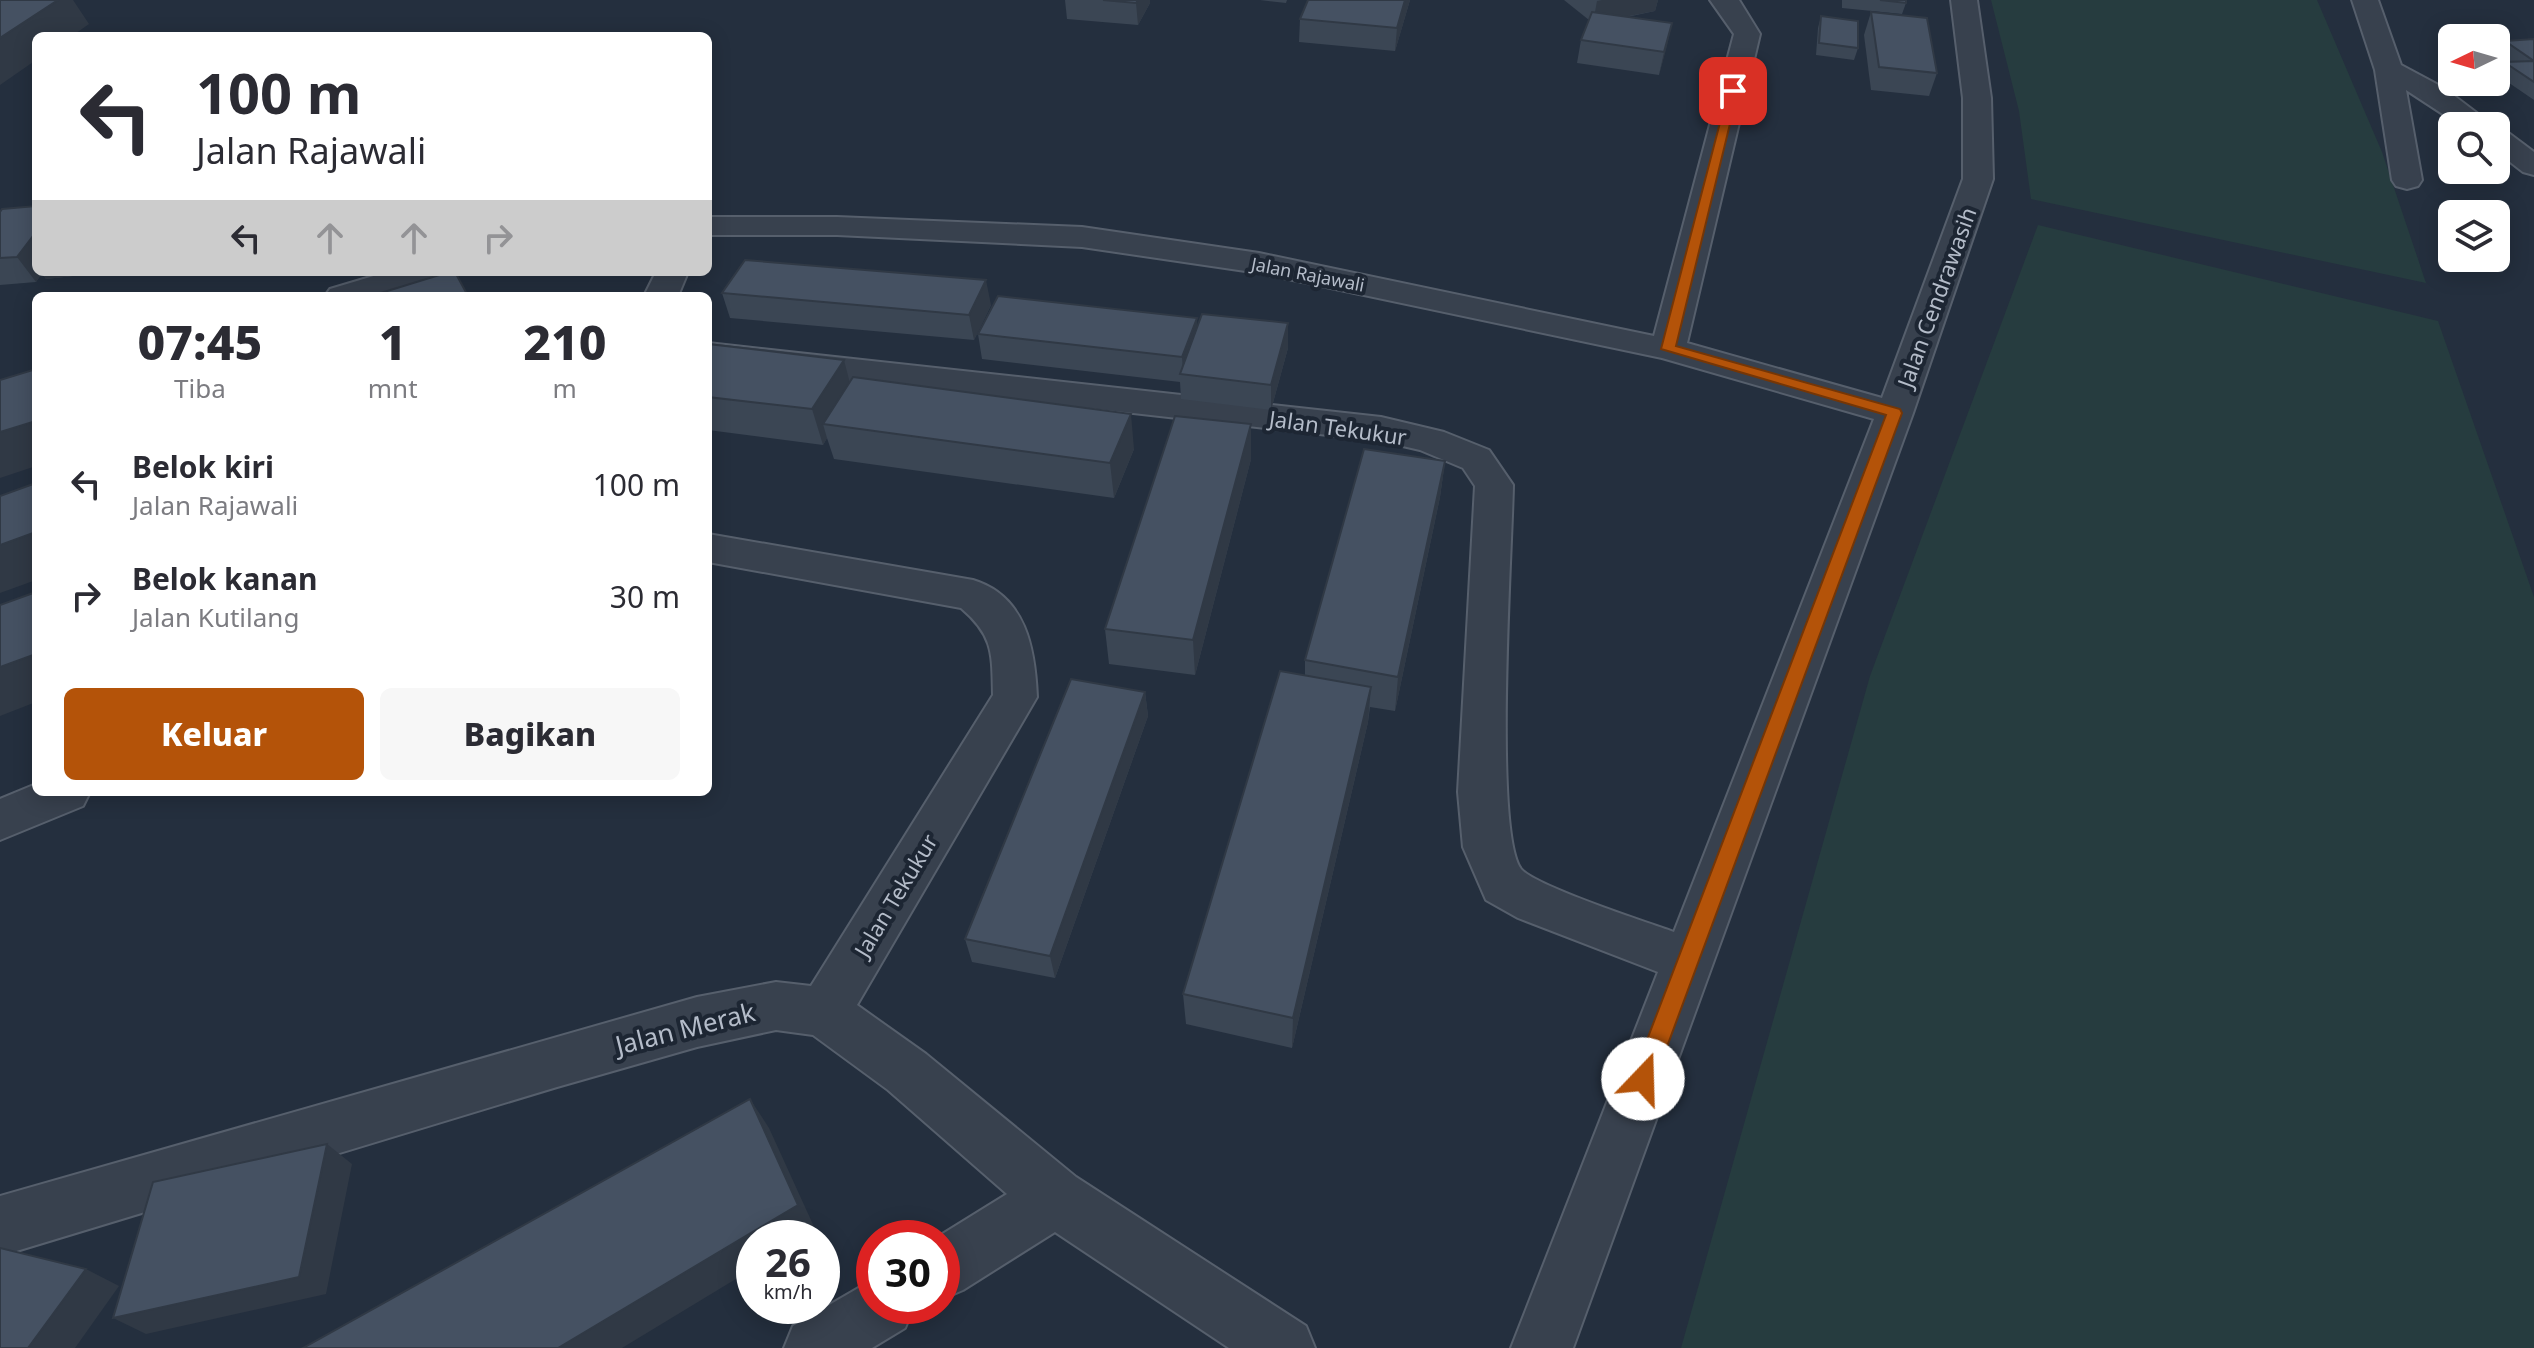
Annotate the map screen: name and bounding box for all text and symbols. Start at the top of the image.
north arrow [2438,24,2510,96]
map controls [2438,24,2510,272]
text: 100 m [196,54,361,130]
pin [1699,57,1767,125]
icon: left [64,64,168,168]
icon: arrive [1711,69,1755,113]
button: search [2438,112,2510,184]
text: Jalan Rajawali [196,126,426,175]
button: layers [2438,200,2510,272]
street label: Jalan Cendrawasih [1889,203,1983,393]
icon: left [224,216,268,260]
icon: ahead [308,216,352,260]
icon: ahead [392,216,436,260]
icon: right [476,216,520,260]
street label: Jalan Rajawali [1247,251,1367,297]
text: 07:45 [138,309,262,374]
text: 1 [379,309,407,374]
text: 210 [523,309,606,374]
text: Tiba [174,370,226,406]
text: mnt [368,370,418,406]
text: m [553,370,577,406]
street label: Jalan Tekukur [1265,402,1409,451]
text: Belok kiri [132,446,274,487]
icon: left [64,462,108,506]
text: 100 m [593,464,680,505]
text: Jalan Rajawali [132,487,298,523]
text: Belok kanan [132,558,318,599]
icon: right [64,574,108,618]
text: 30 m [610,576,680,617]
text: Jalan Kutilang [132,599,299,635]
button: Keluar [64,688,364,780]
button: Bagikan [380,688,680,780]
street label: Jalan Tekukur [845,828,944,964]
street label: Jalan Merak [608,993,759,1063]
position arrow [1601,1037,1685,1121]
speed limit sign: 30 [856,1220,960,1324]
text: 26 [765,1234,811,1289]
text: km/h [763,1278,813,1305]

